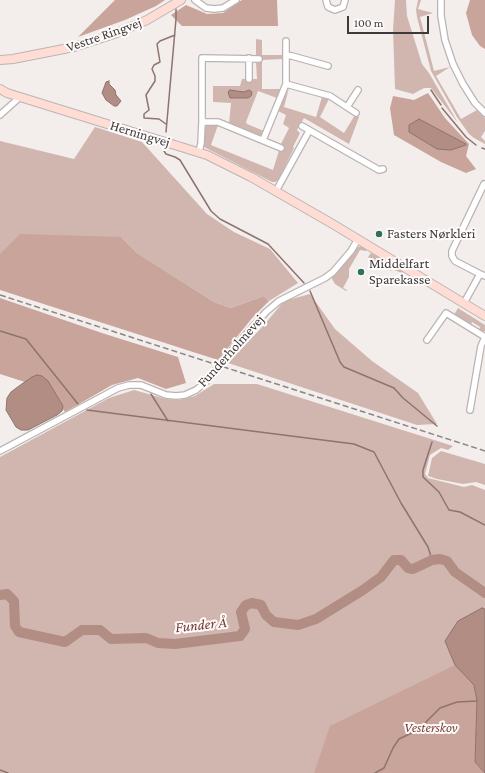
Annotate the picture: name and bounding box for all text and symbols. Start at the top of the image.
scale bar [349,8,431,34]
street label: Vestre Ringvej [64,14,144,56]
text: 100 m [354,16,383,30]
street label: Herningvej [108,117,172,151]
place label: Fasters Nørkleri [387,226,475,242]
marker: Fasters Nørkleri [374,229,384,239]
place label: Middelfart Sparekasse [369,256,430,288]
marker: Middelfart Sparekasse [356,267,366,277]
street label: Funderholmevej [194,311,268,391]
water label: Funder Å [174,613,228,637]
park label: Vesterskov [404,720,458,736]

